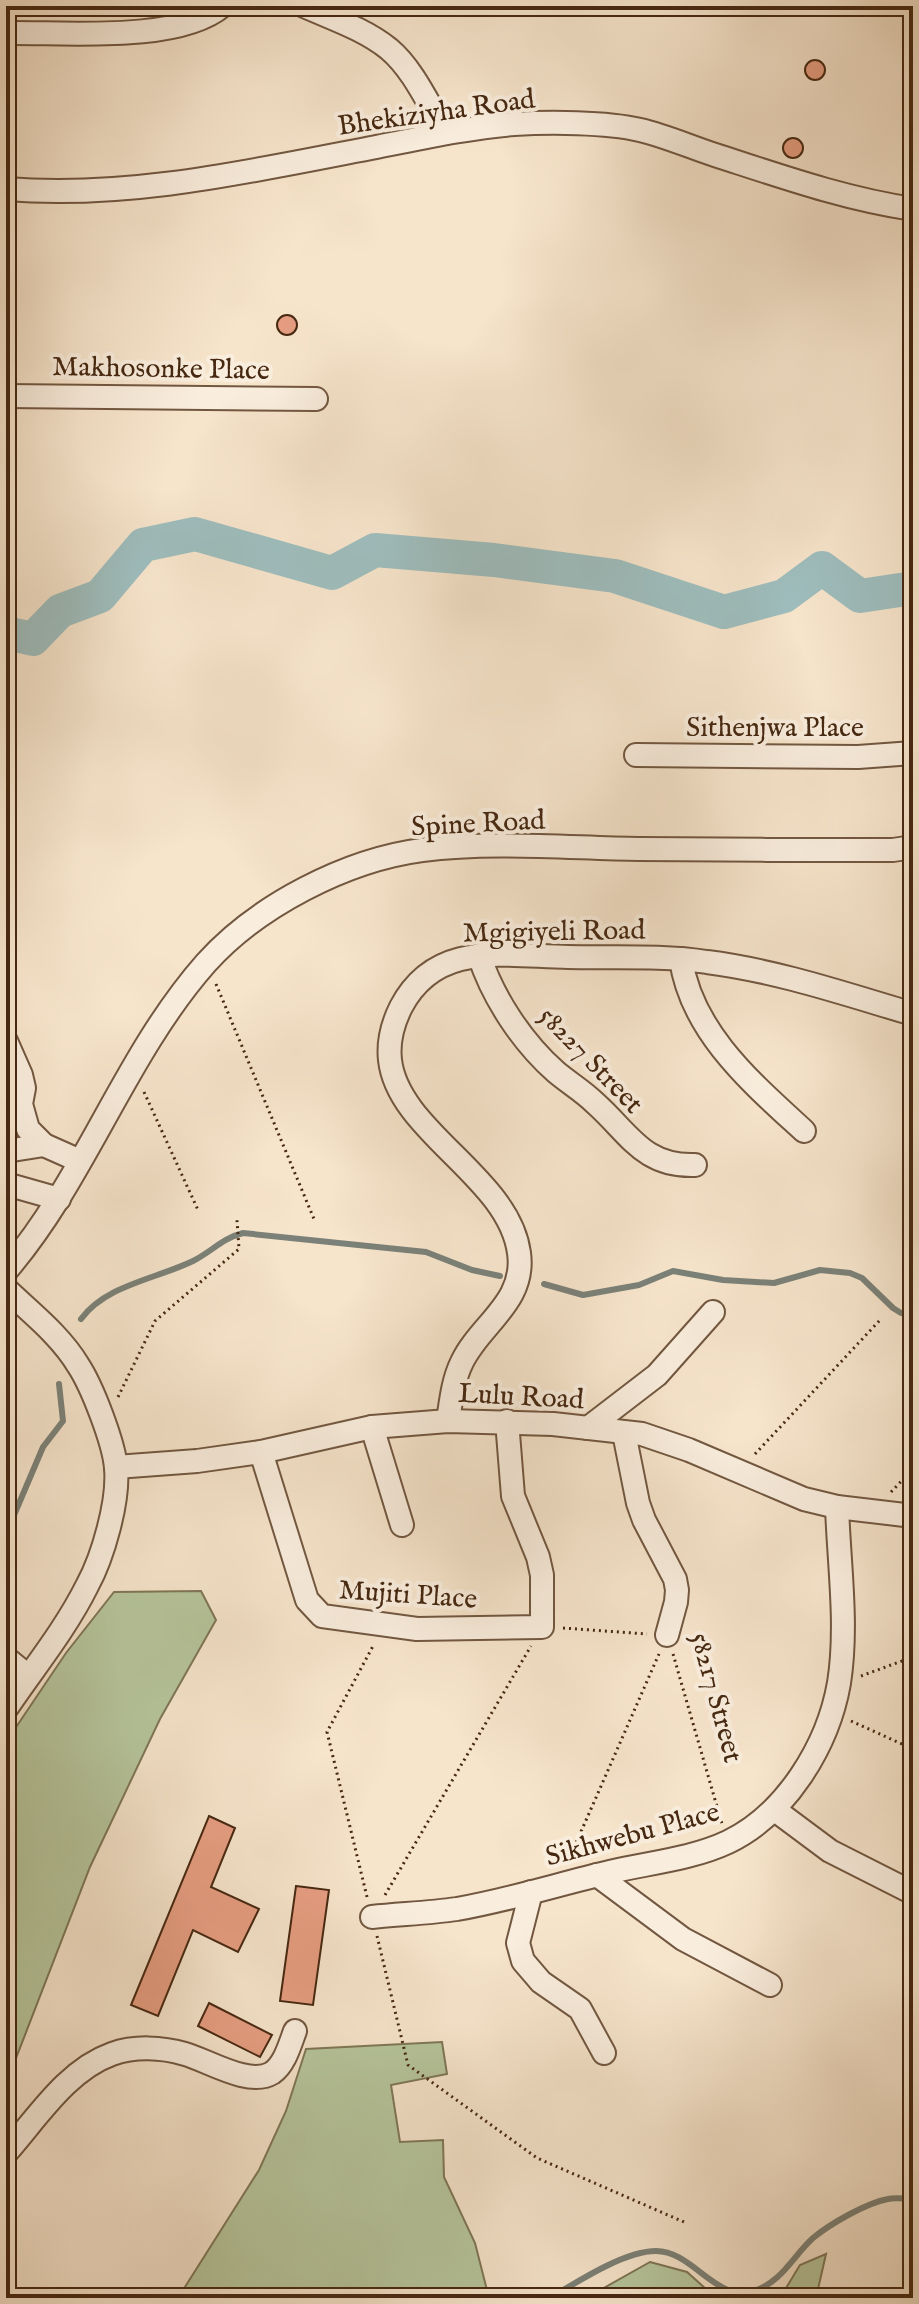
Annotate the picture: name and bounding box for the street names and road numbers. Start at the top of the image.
street label: Bhekiziyha Road [335,82,537,145]
street label: Makhosonke Place [52,350,270,389]
street label: Sithenjwa Place [686,711,864,746]
street label: Spine Road [410,804,546,845]
street label: Mgigiyeli Road [463,913,646,952]
street label: 58227 Street [530,1000,650,1122]
street label: Lulu Road [457,1377,585,1418]
street label: Mujiti Place [337,1573,478,1618]
street label: 58217 Street [681,1629,750,1767]
street label: Sikhwebu Place [542,1795,724,1875]

